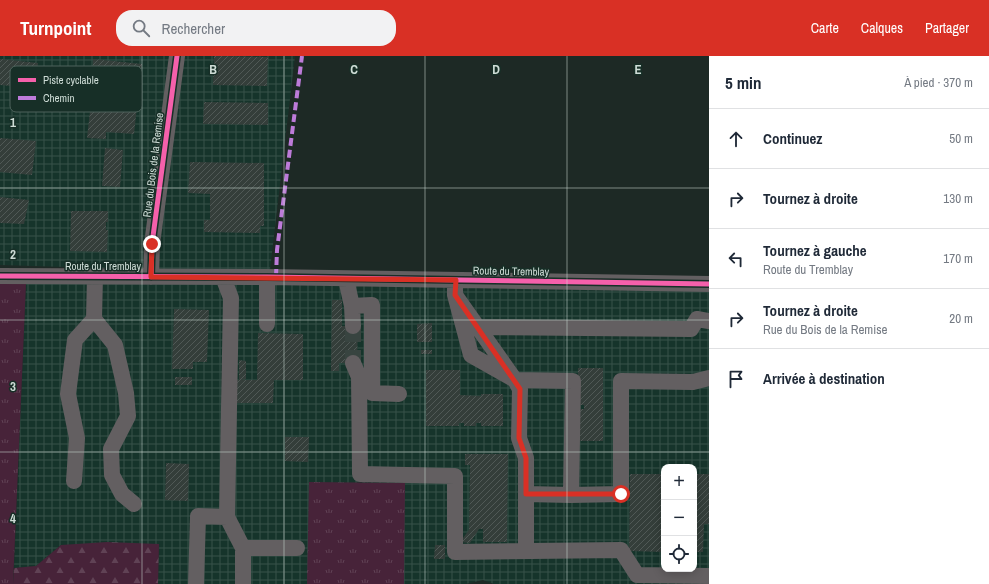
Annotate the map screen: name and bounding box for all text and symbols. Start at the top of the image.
search box [116,10,396,46]
text: Turnpoint [20,15,92,41]
icon: search [130,17,152,39]
text: Rechercher [162,18,225,39]
text: Carte [811,19,839,37]
text: Calques [861,19,903,37]
text: Partager [925,19,969,37]
text: B [209,61,217,78]
text: C [350,61,358,78]
text: D [492,61,500,78]
text: E [634,61,642,78]
legend [10,66,142,112]
text: 5 min [725,71,761,94]
text: Piste cyclable [43,73,99,87]
text: À pied · 370 m [904,74,973,91]
text: Chemin [43,91,75,105]
street label: Rue du Bois de la Remise [140,112,166,218]
text: 1 [10,114,16,131]
icon: ahead [725,128,747,150]
text: Continuez [763,128,822,149]
text: 50 m [949,130,973,147]
icon: right [725,188,747,210]
text: Tournez à droite [763,188,858,209]
text: 130 m [943,190,973,207]
route end [143,235,161,253]
text: Tournez à gauche [763,240,867,261]
text: 2 [10,246,16,263]
icon: left [725,248,747,270]
text: 170 m [943,250,973,267]
street label: Route du Tremblay [65,259,142,273]
text: Route du Tremblay [763,261,853,278]
street label: Route du Tremblay [473,263,550,279]
text: Tournez à droite [763,300,858,321]
icon: right [725,308,747,330]
text: 20 m [949,310,973,327]
text: Rue du Bois de la Remise [763,321,887,338]
icon: arrive [725,368,747,390]
text: Arrivée à destination [763,368,885,389]
text: 3 [10,378,16,395]
map controls [661,464,697,572]
button: + [661,464,697,500]
route start [612,485,630,503]
button: − [661,500,697,536]
text: 4 [10,510,16,527]
button: locate [661,536,697,572]

